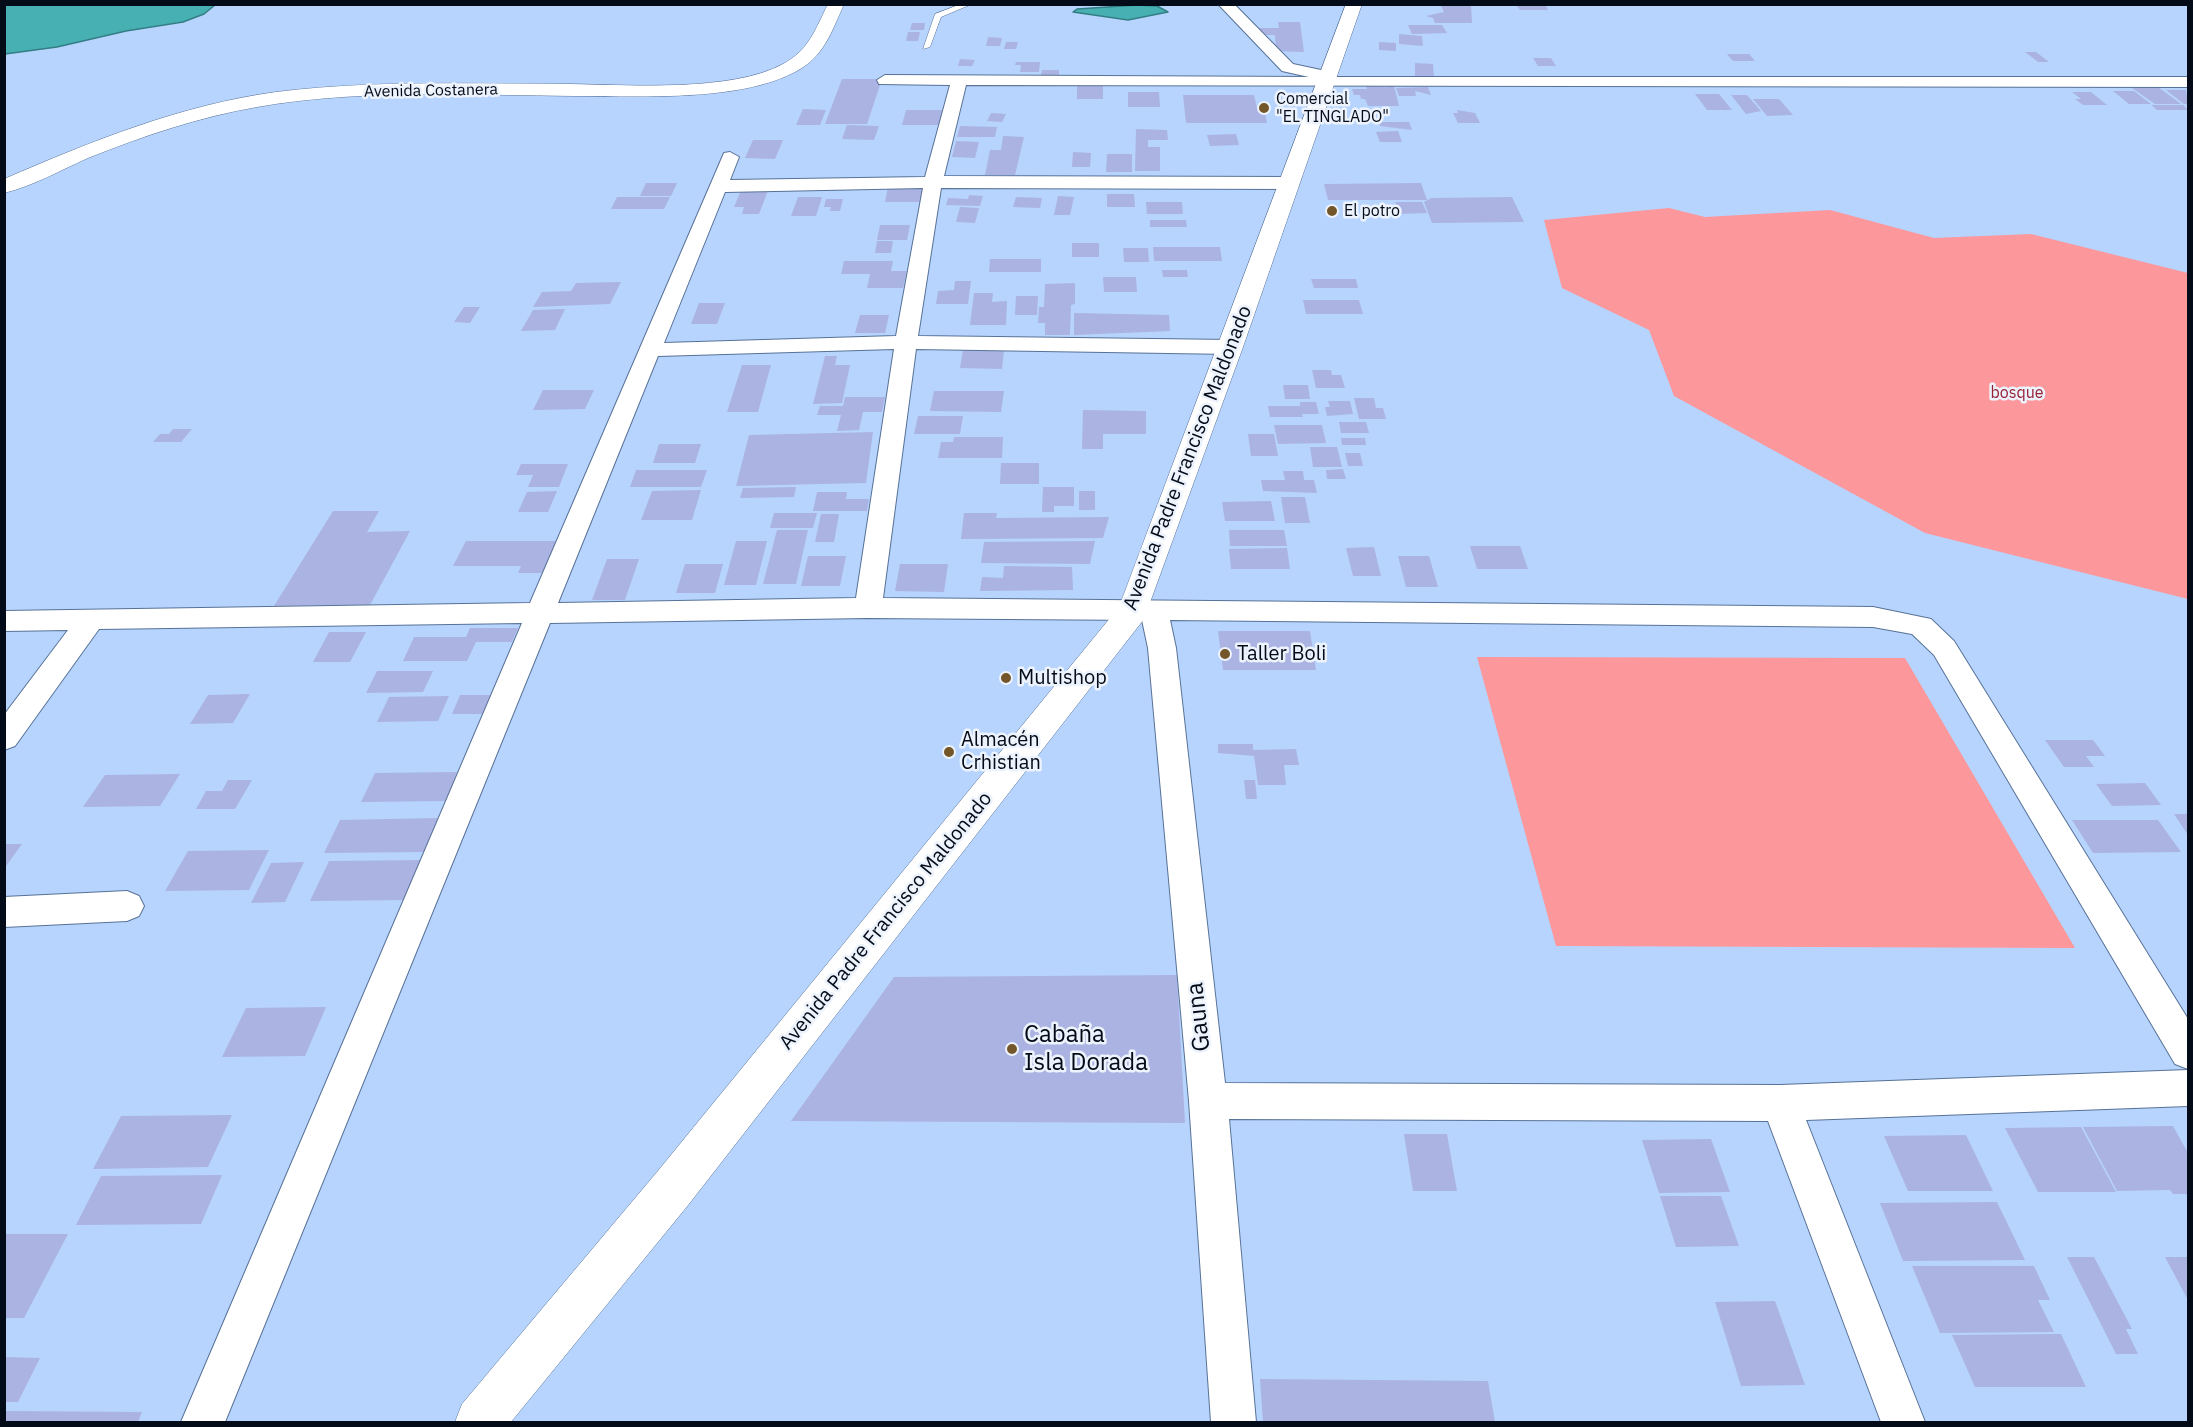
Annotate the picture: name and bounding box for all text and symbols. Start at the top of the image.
street label: Avenida Costanera [364,80,498,102]
place label: Comercial "EL TINGLADO" [1276,89,1389,127]
marker: Comercial "EL TINGLADO" [1257,101,1271,115]
place label: El potro [1344,201,1400,221]
marker: El potro [1325,204,1339,218]
street label: Avenida Padre Francisco Maldonado [1119,302,1257,614]
park label: bosque [1990,383,2044,403]
place label: Taller Boli [1237,642,1326,666]
marker: Taller Boli [1218,647,1232,661]
place label: Multishop [1018,666,1107,690]
marker: Multishop [999,671,1013,685]
place label: Almacén Crhistian [961,728,1041,775]
marker: Almacén Crhistian [942,745,956,759]
street label: Avenida Padre Francisco Maldonado [775,787,997,1055]
street label: Gauna [1181,981,1217,1053]
place label: Cabaña Isla Dorada [1024,1021,1148,1077]
marker: Cabaña Isla Dorada [1005,1042,1019,1056]

